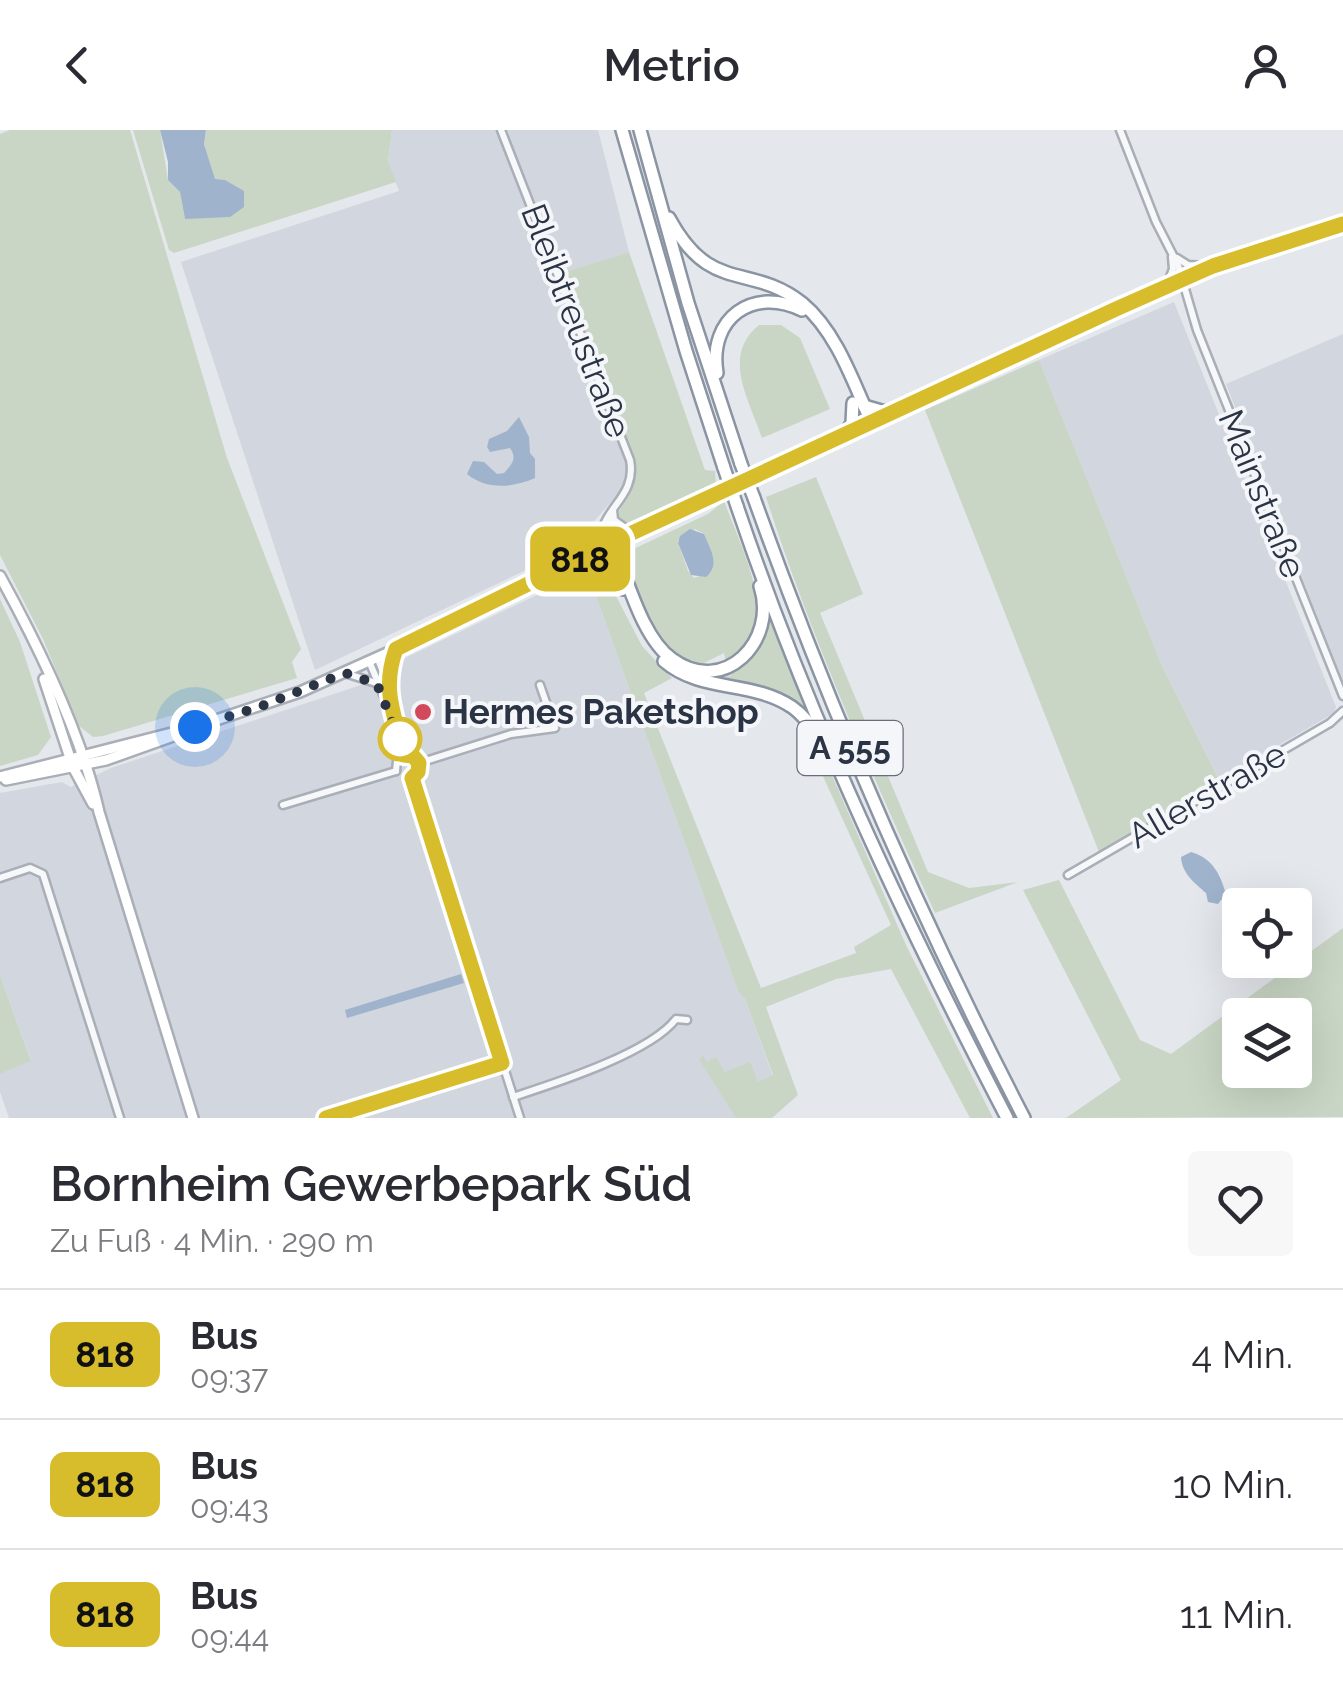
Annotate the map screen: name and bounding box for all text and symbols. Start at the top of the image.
icon: back [50,38,105,93]
icon: person [1238,38,1293,93]
text: Metrio [603,39,740,92]
street label: Bleibtreustraße [513,198,640,443]
street label: Mainstraße [1210,404,1315,584]
line badge: 818 [522,526,638,592]
text: 818 [550,539,610,580]
place label: Hermes Paketshop [443,691,759,732]
marker: Hermes Paketshop [412,701,434,723]
your location [170,702,220,752]
unlabelled marker [379,718,421,760]
road number: A 555 [798,721,902,775]
street label: Allerstraße [1121,733,1293,856]
map controls [1222,888,1312,1088]
button: locate [1222,888,1312,978]
button: layers [1222,998,1312,1088]
button: heart [1188,1151,1293,1256]
text: Bornheim Gewerbepark Süd [50,1156,692,1212]
text: Zu Fuß · 4 Min. · 290 m [50,1222,374,1259]
text: Bus [190,1313,258,1358]
text: 4 Min. [1192,1332,1293,1377]
text: 818 [75,1334,135,1375]
text: 09:37 [190,1358,268,1395]
text: Bus [190,1443,258,1488]
text: 10 Min. [1173,1462,1293,1507]
text: 818 [75,1464,135,1505]
text: 09:43 [190,1488,269,1525]
text: Bus [190,1573,258,1618]
text: 11 Min. [1180,1592,1293,1637]
text: 818 [75,1594,135,1635]
text: 09:44 [190,1618,269,1655]

